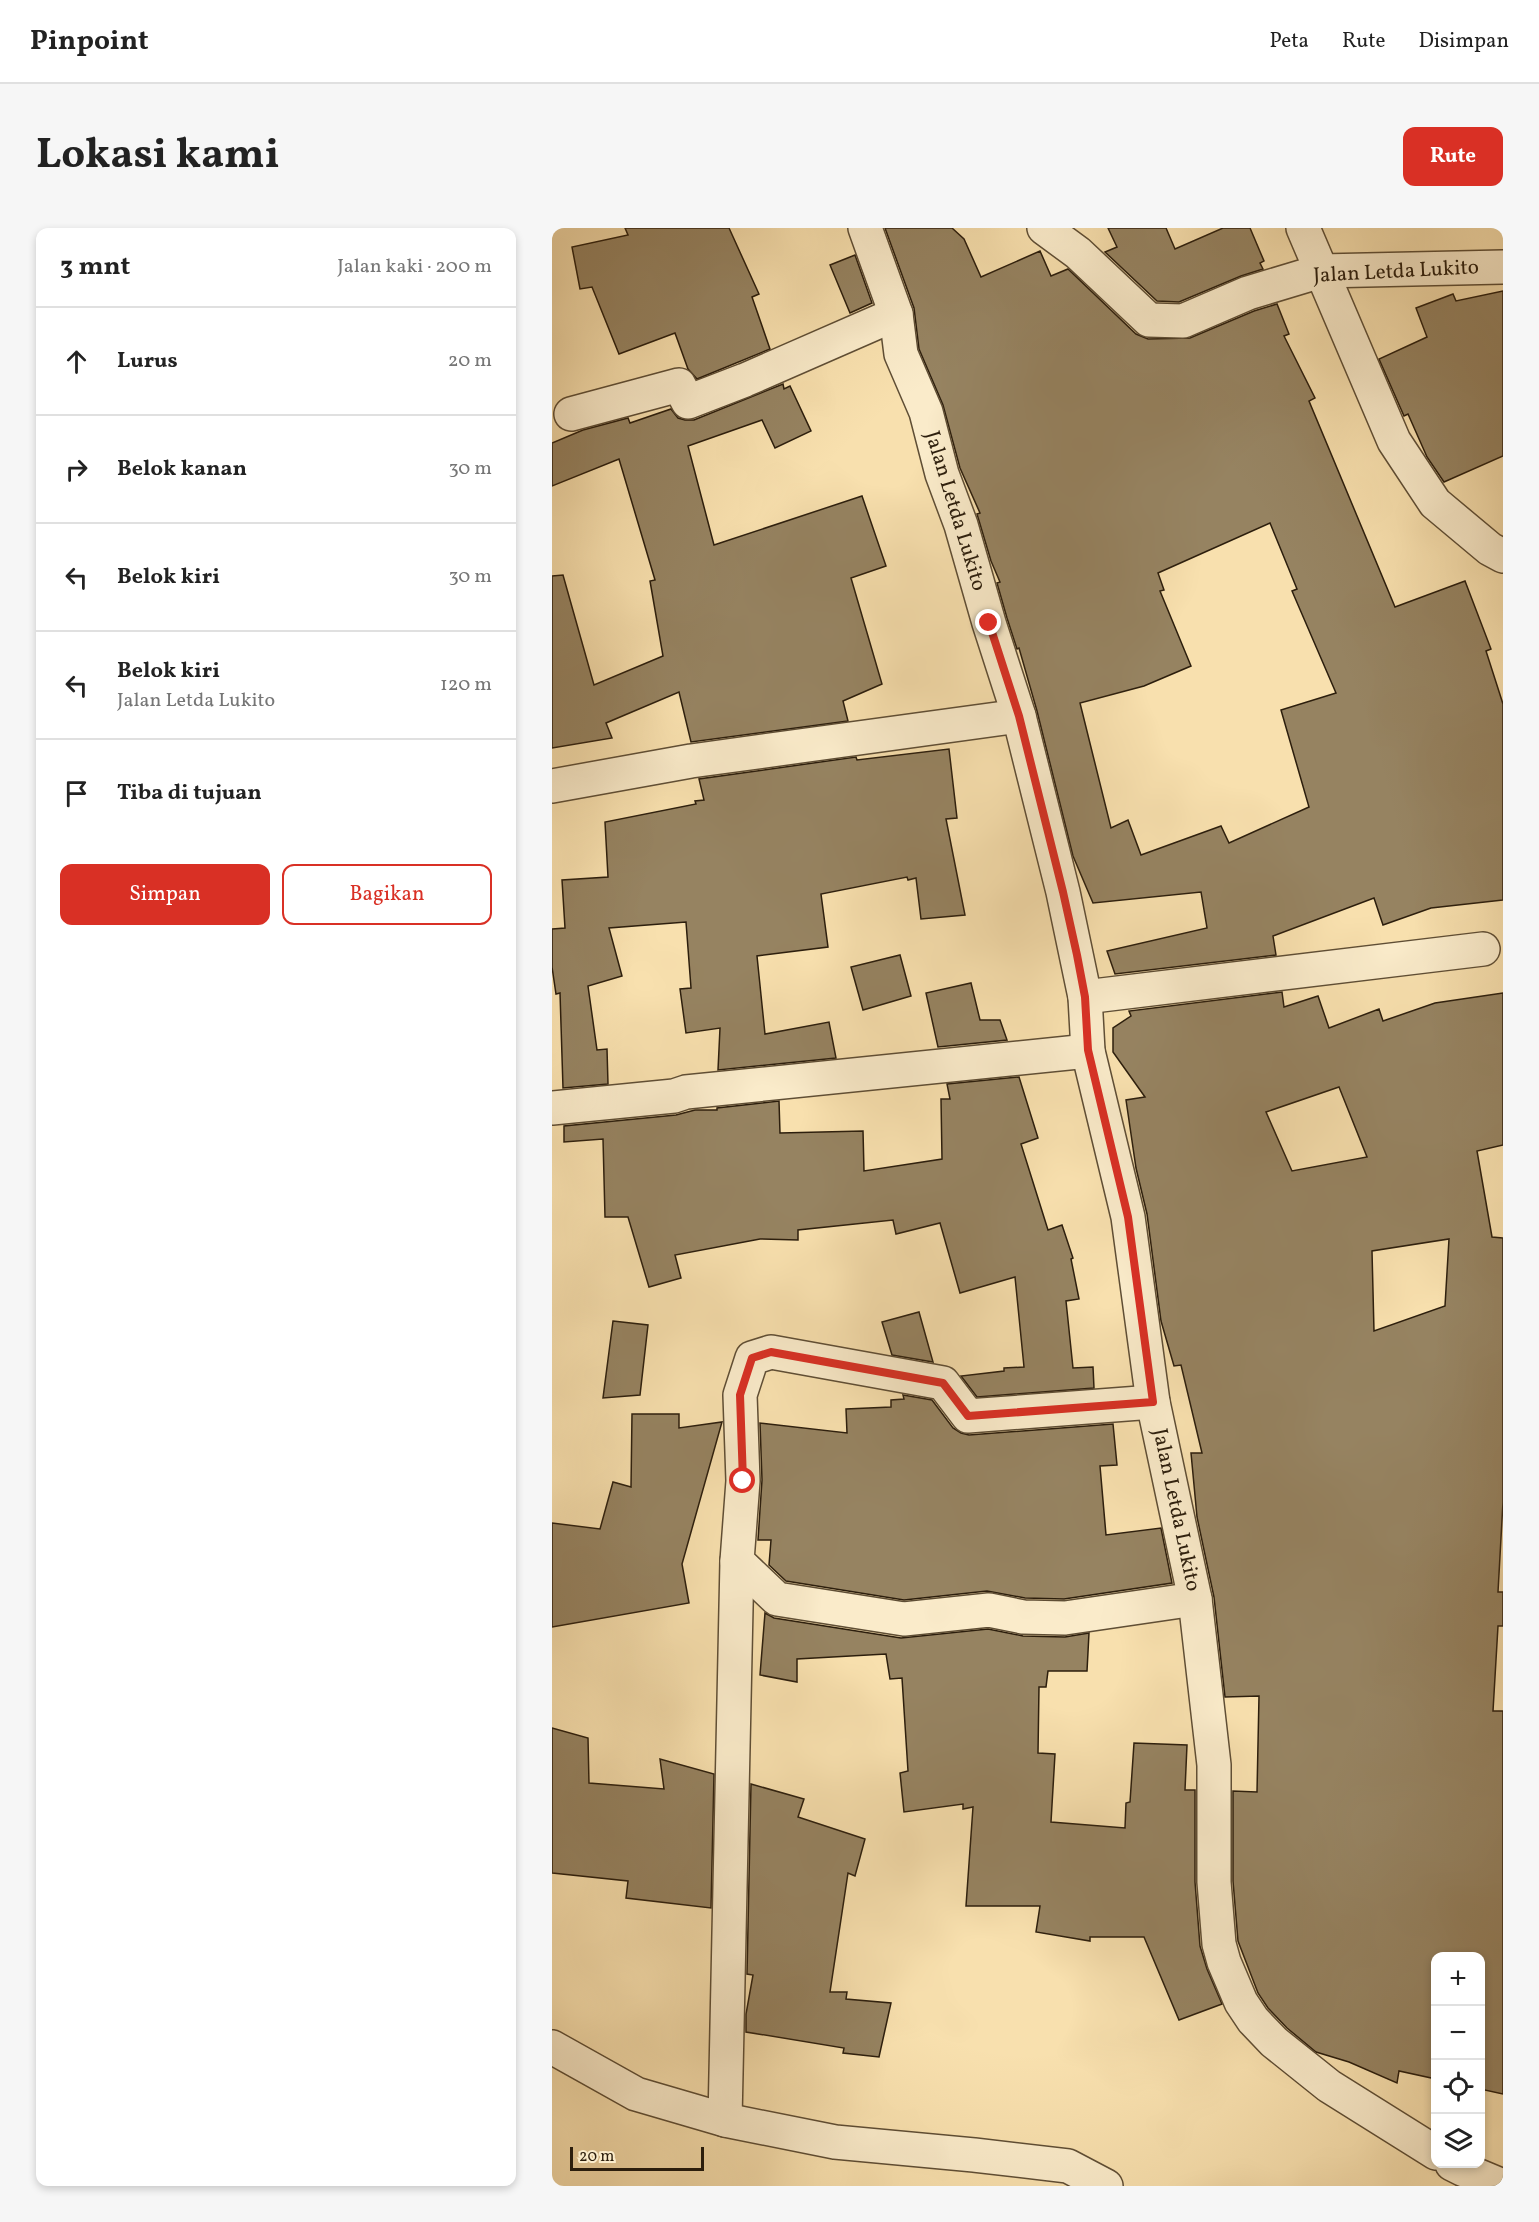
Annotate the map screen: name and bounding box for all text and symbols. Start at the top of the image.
text: Pinpoint [30,22,148,61]
text: Peta [1270,27,1309,56]
text: Rute [1342,27,1385,56]
text: Disimpan [1418,27,1509,56]
text: Lokasi kami [36,127,280,186]
button: Rute [1403,127,1503,186]
text: 3 mnt [60,249,130,285]
text: Jalan kaki · 200 m [337,253,492,281]
street label: Jalan Letda Lukito [1312,253,1480,291]
icon: ahead [60,345,93,378]
text: Lurus [117,346,178,377]
text: 20 m [448,347,492,375]
street label: Jalan Letda Lukito [917,427,993,595]
icon: right [60,453,93,486]
text: Belok kanan [117,454,247,485]
text: 30 m [448,455,492,483]
icon: left [60,561,93,594]
text: Belok kiri [117,562,220,593]
text: 30 m [448,563,492,591]
route end [975,609,1001,635]
text: Belok kiri [117,656,220,687]
icon: left [60,669,93,702]
text: 120 m [440,671,492,699]
text: Jalan Letda Lukito [117,687,275,715]
icon: arrive [60,777,93,810]
text: Tiba di tujuan [117,778,262,809]
button: Simpan [60,864,270,925]
button: Bagikan [282,864,492,925]
street label: Jalan Letda Lukito [1145,1426,1207,1594]
route start [729,1467,755,1493]
map controls [1431,1952,1485,2168]
button: + [1431,1952,1485,2006]
button: − [1431,2006,1485,2060]
button: locate [1431,2060,1485,2114]
button: layers [1431,2114,1485,2168]
scale bar [570,2144,704,2172]
text: 20 m [579,2146,614,2168]

